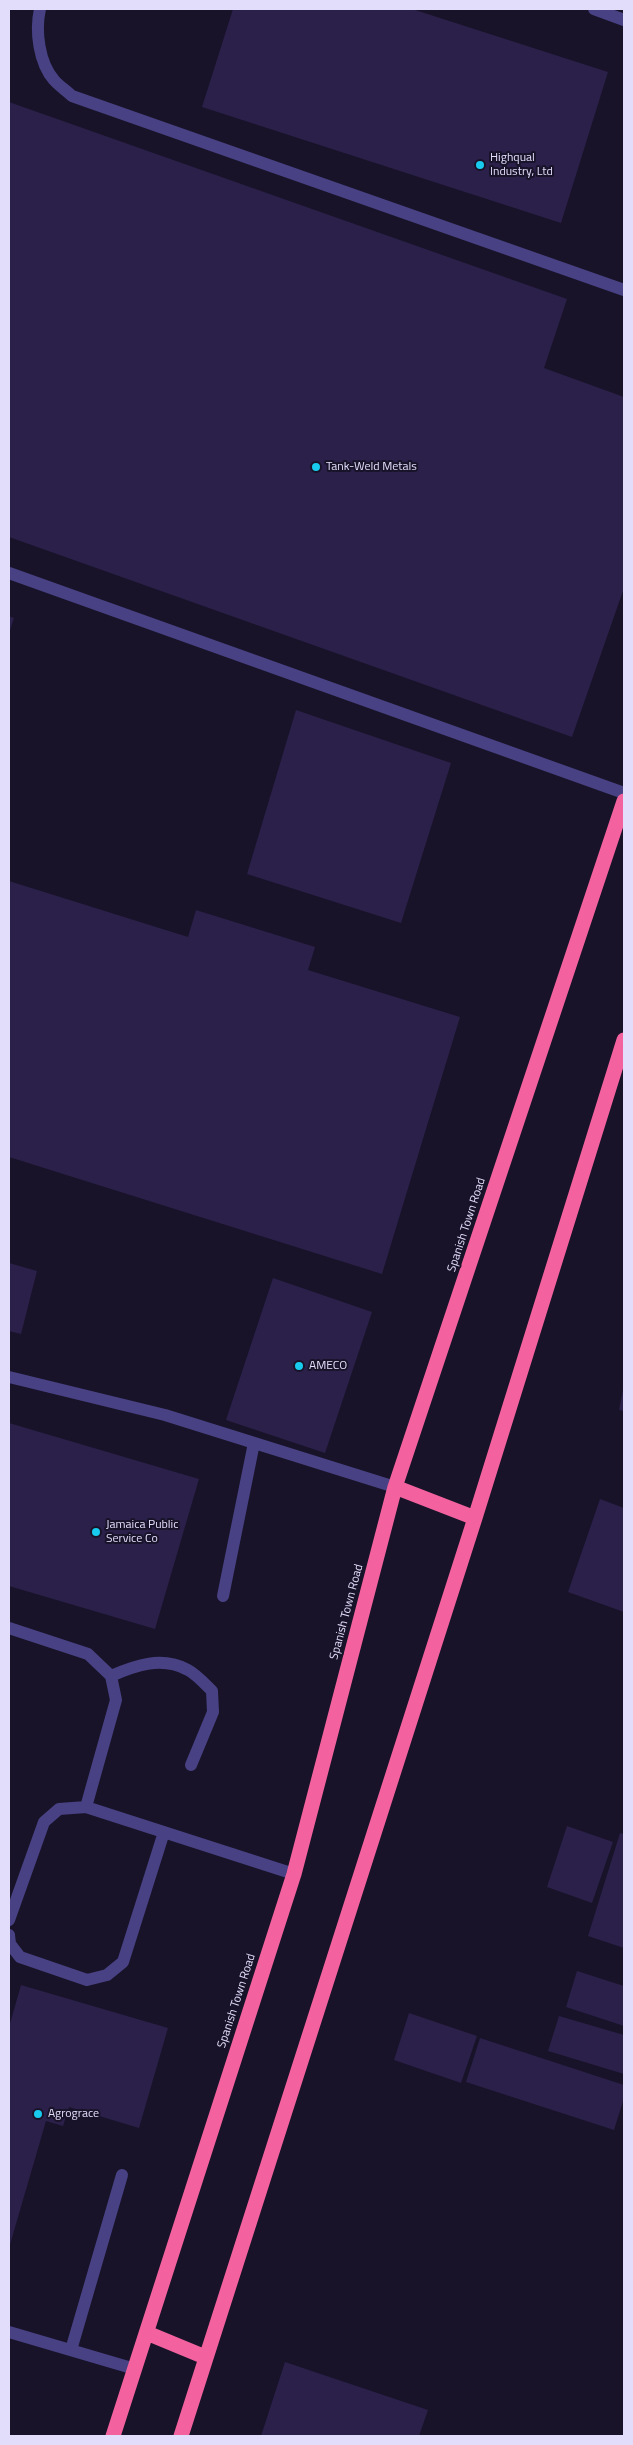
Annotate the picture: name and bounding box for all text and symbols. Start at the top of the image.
place label: Highqual Industry, Ltd [490,151,553,179]
marker: Highqual Industry, Ltd [474,159,486,171]
place label: Tank-Weld Metals [326,460,417,474]
marker: Tank-Weld Metals [310,461,322,473]
street label: Spanish Town Road [445,1176,489,1274]
place label: AMECO [309,1359,347,1373]
marker: AMECO [293,1360,305,1372]
place label: Jamaica Public Service Co [106,1518,178,1546]
marker: Jamaica Public Service Co [90,1526,102,1538]
street label: Spanish Town Road [327,1563,367,1661]
street label: Spanish Town Road [215,1952,259,2050]
place label: Agrograce [48,2107,99,2121]
marker: Agrograce [32,2108,44,2120]

